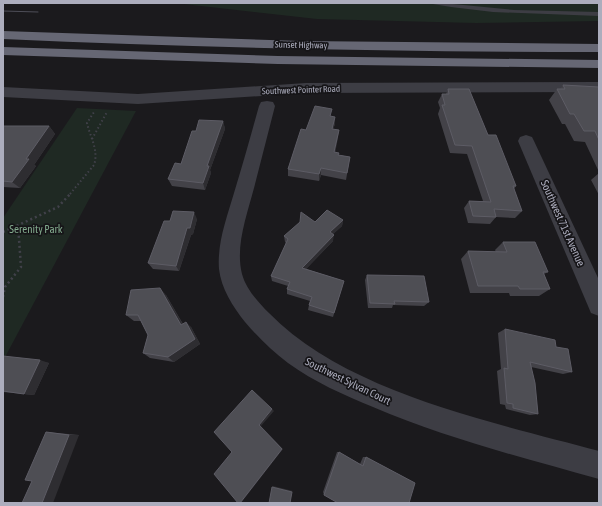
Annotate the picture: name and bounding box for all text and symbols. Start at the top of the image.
street label: Sunset Highway [275,40,328,50]
street label: Southwest Pointer Road [262,84,340,96]
street label: Southwest 71st Avenue [539,178,587,268]
park label: Serenity Park [9,223,63,235]
street label: Southwest Sylvan Court [303,355,393,407]

